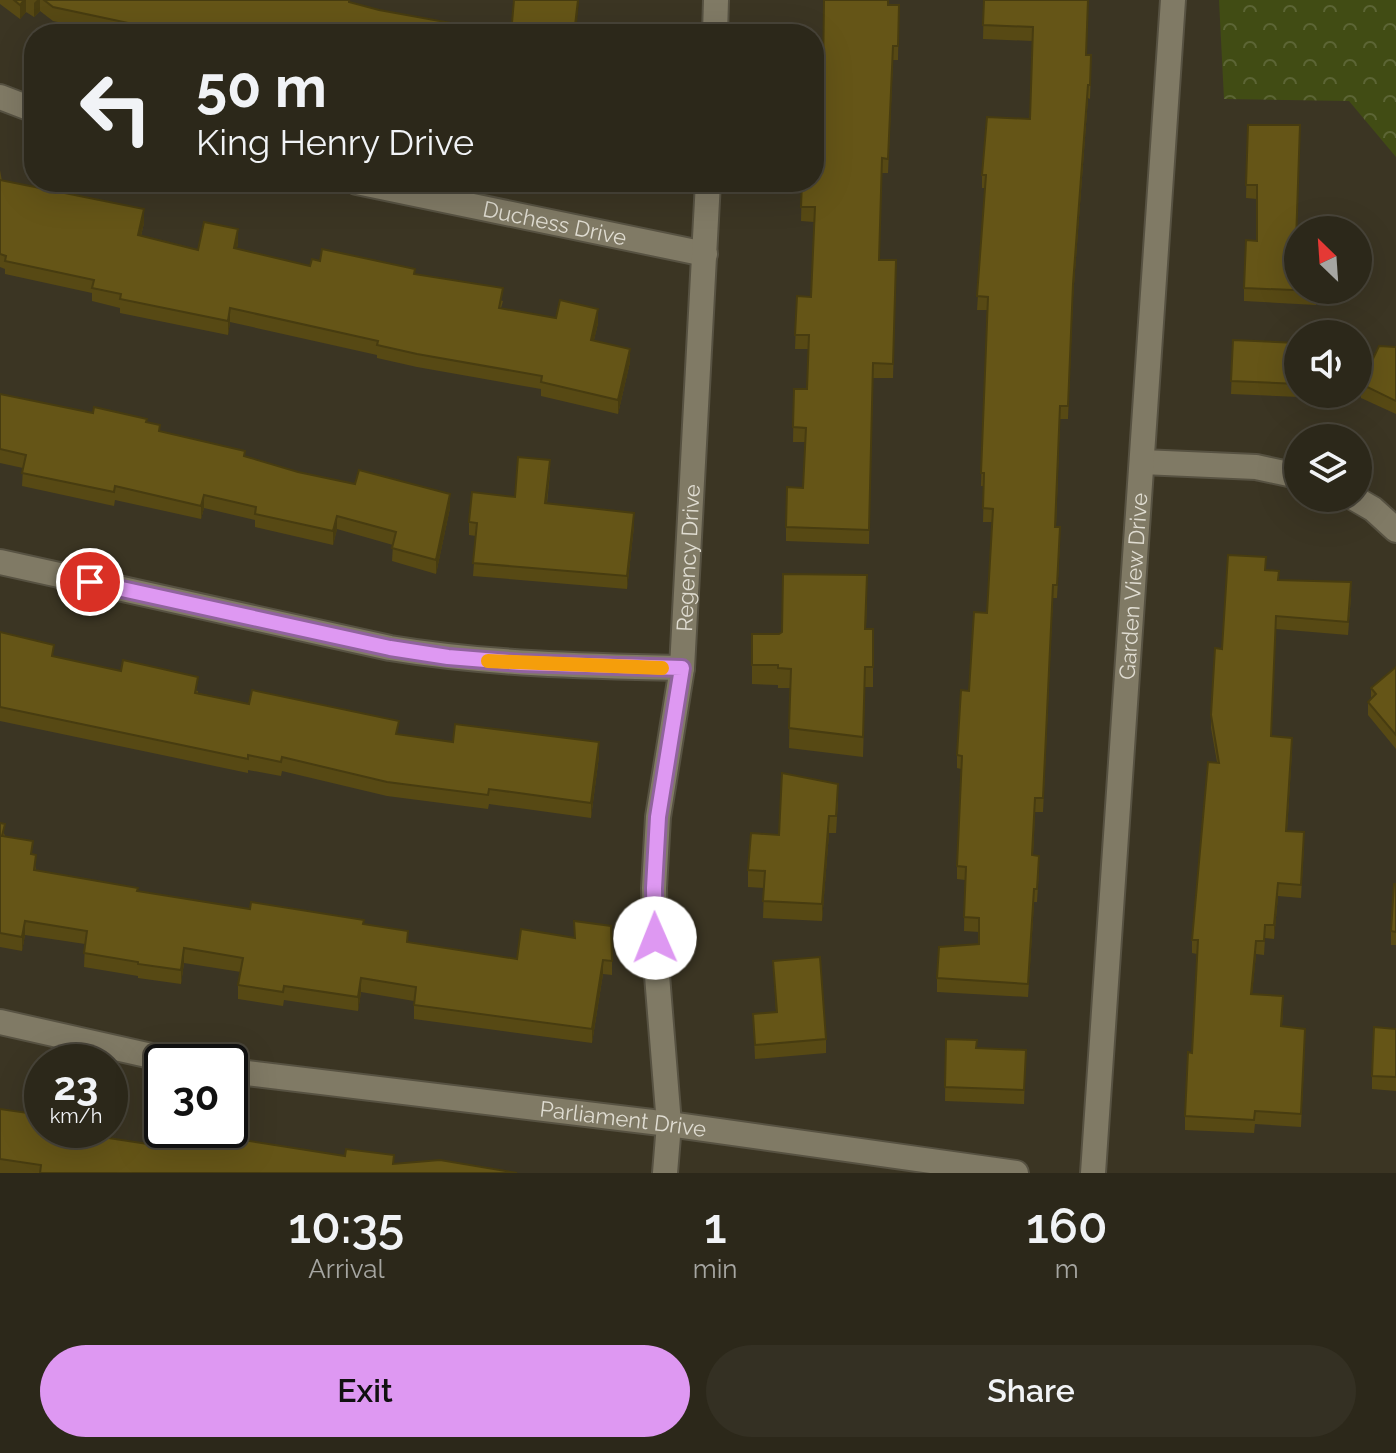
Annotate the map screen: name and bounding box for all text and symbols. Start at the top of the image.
text: 50 m [196,54,327,120]
icon: left [64,56,168,160]
text: King Henry Drive [196,121,474,163]
street label: Duchess Drive [481,195,629,250]
north arrow [1284,216,1372,304]
map controls [1284,216,1372,512]
button: sound [1284,320,1372,408]
button: layers [1284,424,1372,512]
street label: Regency Drive [671,483,705,632]
street label: Garden View Drive [1114,492,1152,681]
pin [56,548,124,616]
icon: arrive [68,560,112,604]
position arrow [613,896,697,980]
speed limit sign: 30 [144,1044,248,1148]
text: 23 [54,1062,98,1109]
street label: Parliament Drive [538,1096,708,1142]
text: km/h [50,1104,102,1128]
text: 10:35 [289,1198,404,1254]
text: 1 [704,1198,726,1254]
text: 160 [1026,1198,1107,1254]
text: Arrival [308,1254,385,1284]
text: min [693,1254,738,1284]
text: m [1055,1254,1079,1284]
button: Exit [40,1345,690,1437]
button: Share [706,1345,1356,1437]

